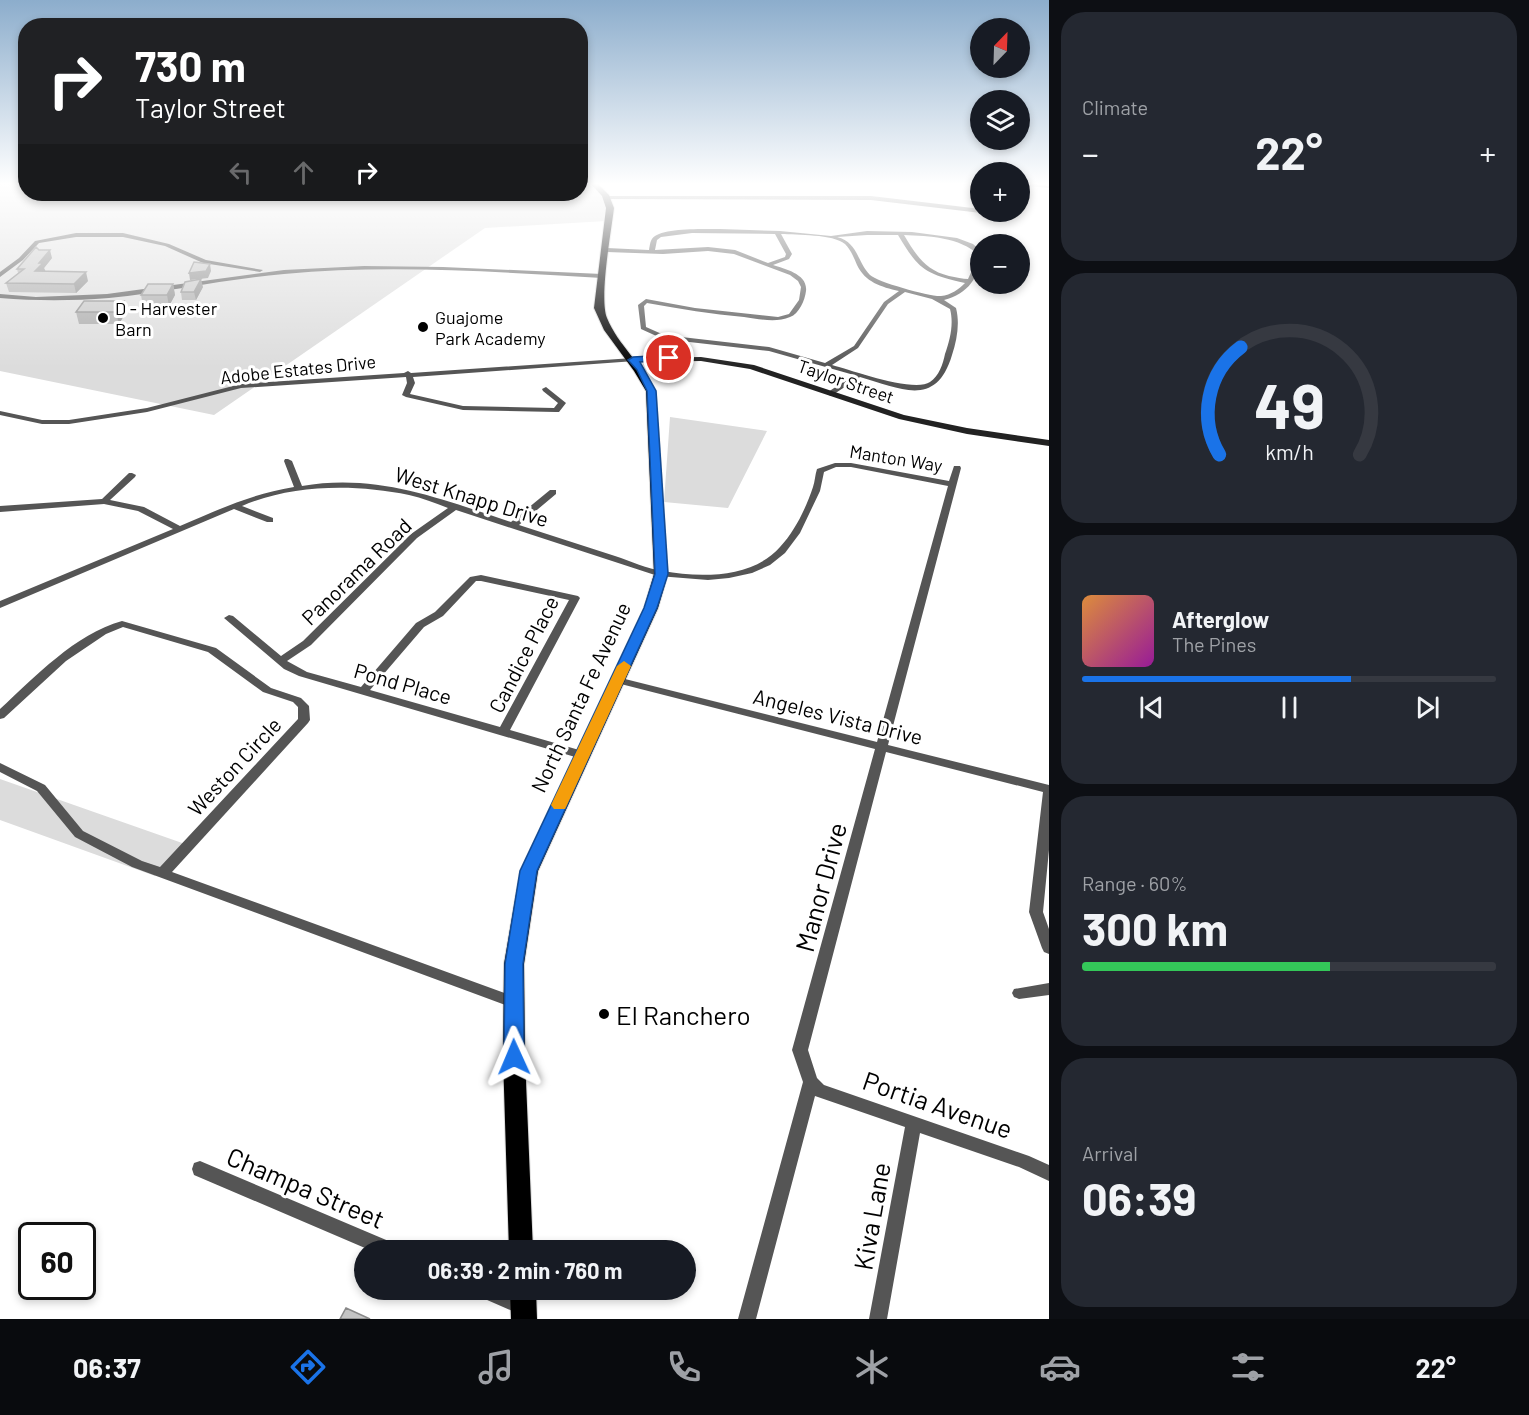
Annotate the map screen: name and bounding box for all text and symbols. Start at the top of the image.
north arrow [970,18,1030,78]
map controls [970,18,1030,294]
text: 730 m [135,40,246,90]
icon: right [36,42,114,120]
button: layers [970,90,1030,150]
text: Taylor Street [135,91,286,123]
text: Climate [1082,95,1148,119]
text: 22° [1255,125,1323,179]
text: − [1082,133,1099,173]
text: + [1479,133,1496,173]
icon: left [224,156,257,189]
icon: ahead [287,156,320,189]
icon: right [350,156,383,189]
button: + [970,162,1030,222]
button: − [970,234,1030,294]
place label: D - Harvester Barn [115,297,218,340]
place label: Guajome Park Academy [435,306,546,349]
marker: D - Harvester Barn [96,311,110,325]
marker: Guajome Park Academy [416,320,430,334]
pin [643,332,694,383]
icon: arrive [652,341,685,374]
street label: Adobe Estates Drive [219,350,377,388]
street label: Taylor Street [795,354,897,408]
text: 49 [1254,367,1324,441]
street label: Manton Way [848,440,944,476]
text: km/h [1265,440,1313,465]
street label: West Knapp Drive [392,461,552,531]
street label: Panorama Road [296,512,416,630]
street label: Candice Place [483,591,563,717]
street label: North Santa Fe Avenue [525,598,635,796]
text: Afterglow [1172,606,1269,632]
text: The Pines [1172,632,1256,656]
street label: Pond Place [351,657,455,709]
street label: Angeles Vista Drive [751,683,925,749]
icon: previous [1135,691,1168,724]
icon: pause [1273,691,1306,724]
icon: next [1411,691,1444,724]
street label: Weston Circle [182,712,286,820]
street label: Manor Drive [788,819,852,955]
text: Range · 60% [1082,871,1187,895]
text: 300 km [1082,901,1228,955]
place label: El Ranchero [616,999,751,1030]
marker: El Ranchero [597,1007,611,1021]
position arrow [482,1025,546,1089]
street label: Portia Avenue [859,1064,1017,1144]
street label: Champa Street [222,1140,390,1234]
text: Arrival [1082,1141,1138,1165]
street label: Kiva Lane [846,1160,896,1272]
text: 06:39 [1082,1171,1196,1225]
speed limit sign: 60 [18,1222,96,1300]
text: 06:39 · 2 min · 760 m [428,1257,622,1283]
icon: directions [287,1346,329,1388]
icon: music [475,1346,517,1388]
icon: phone [663,1346,705,1388]
icon: climate [851,1346,893,1388]
icon: car [1039,1346,1081,1388]
icon: filters [1227,1346,1269,1388]
text: 06:37 [73,1351,141,1383]
text: 22° [1416,1351,1456,1383]

